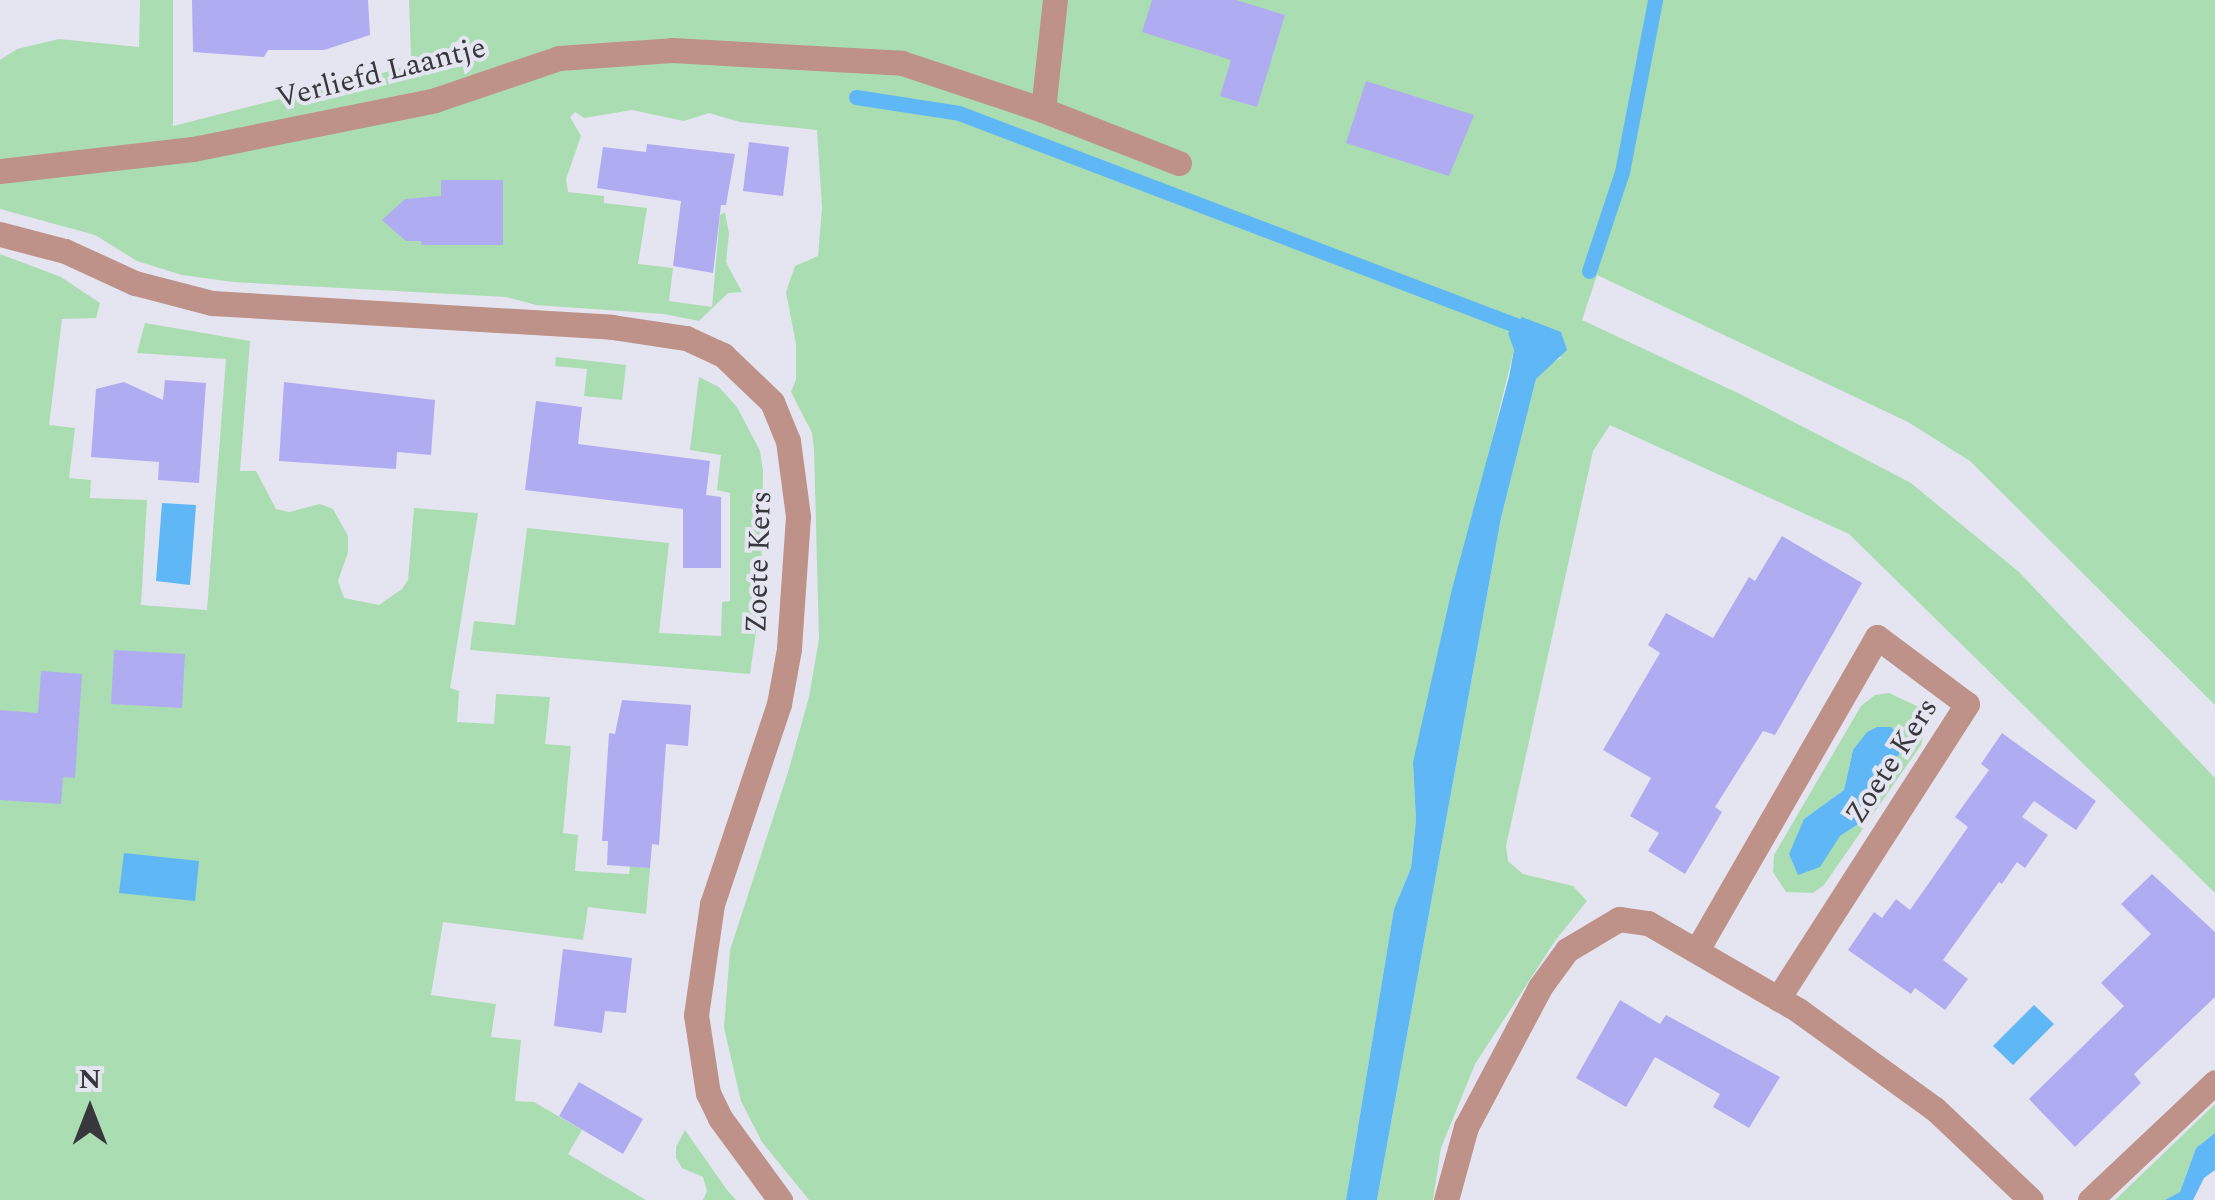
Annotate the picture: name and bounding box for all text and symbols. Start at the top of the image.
street label: Verliefd Laantje [272,30,490,116]
street label: Zoete Kers [739,490,779,634]
street label: Zoete Kers [1838,691,1946,831]
text: N [79,1058,101,1101]
north arrow [40,1060,140,1160]

